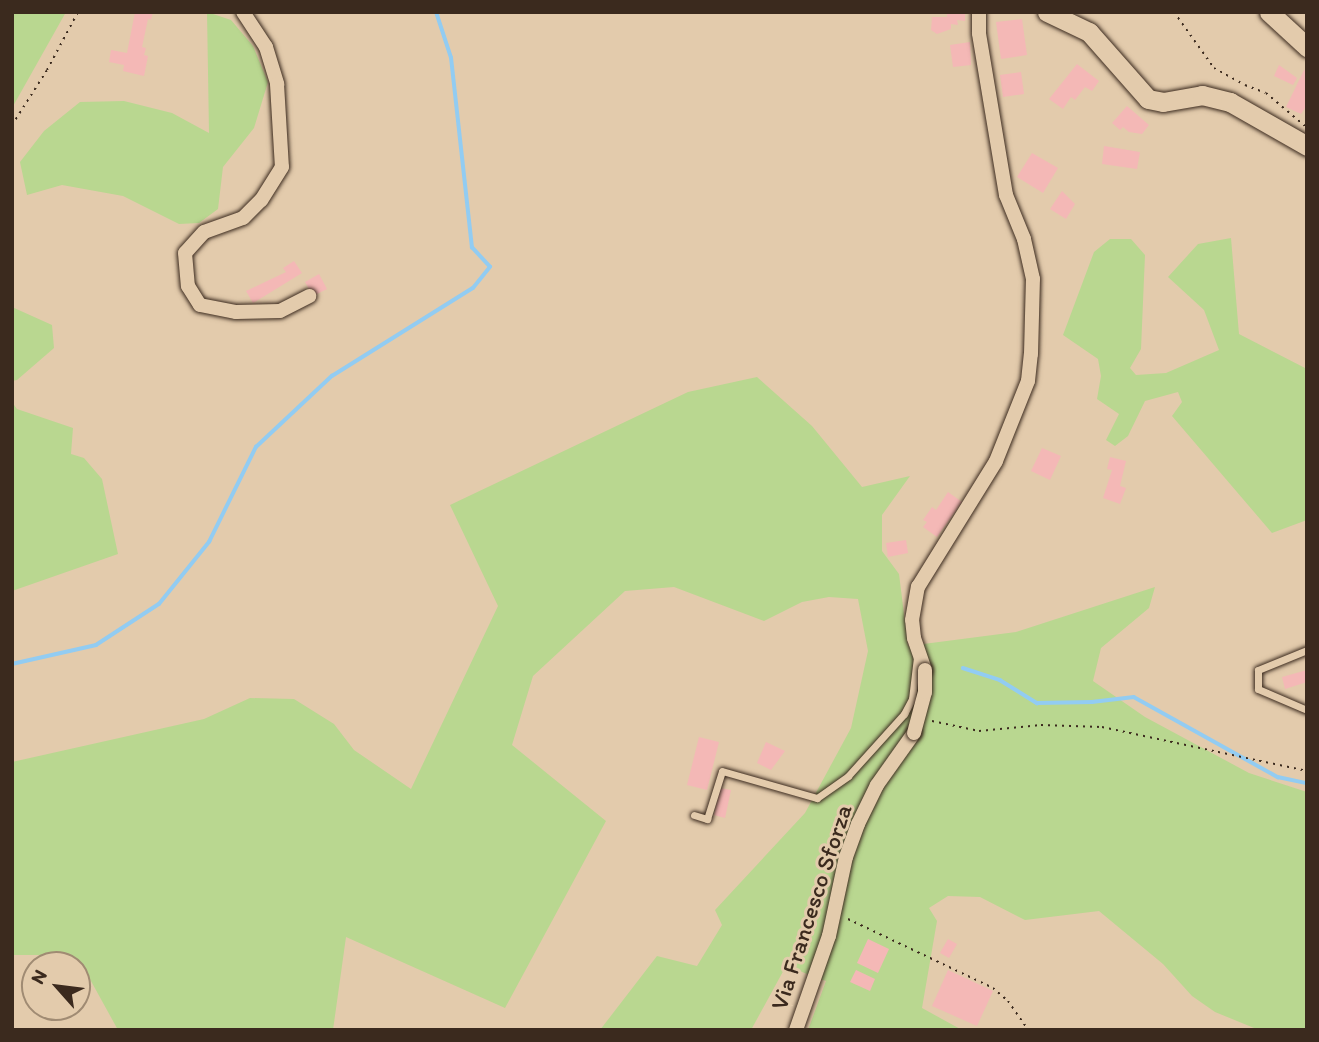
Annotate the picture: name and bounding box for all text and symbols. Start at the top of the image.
street label: Via Francesco Sforza [764,802,858,1012]
north arrow [21,951,91,1021]
text: N [26,966,52,988]

